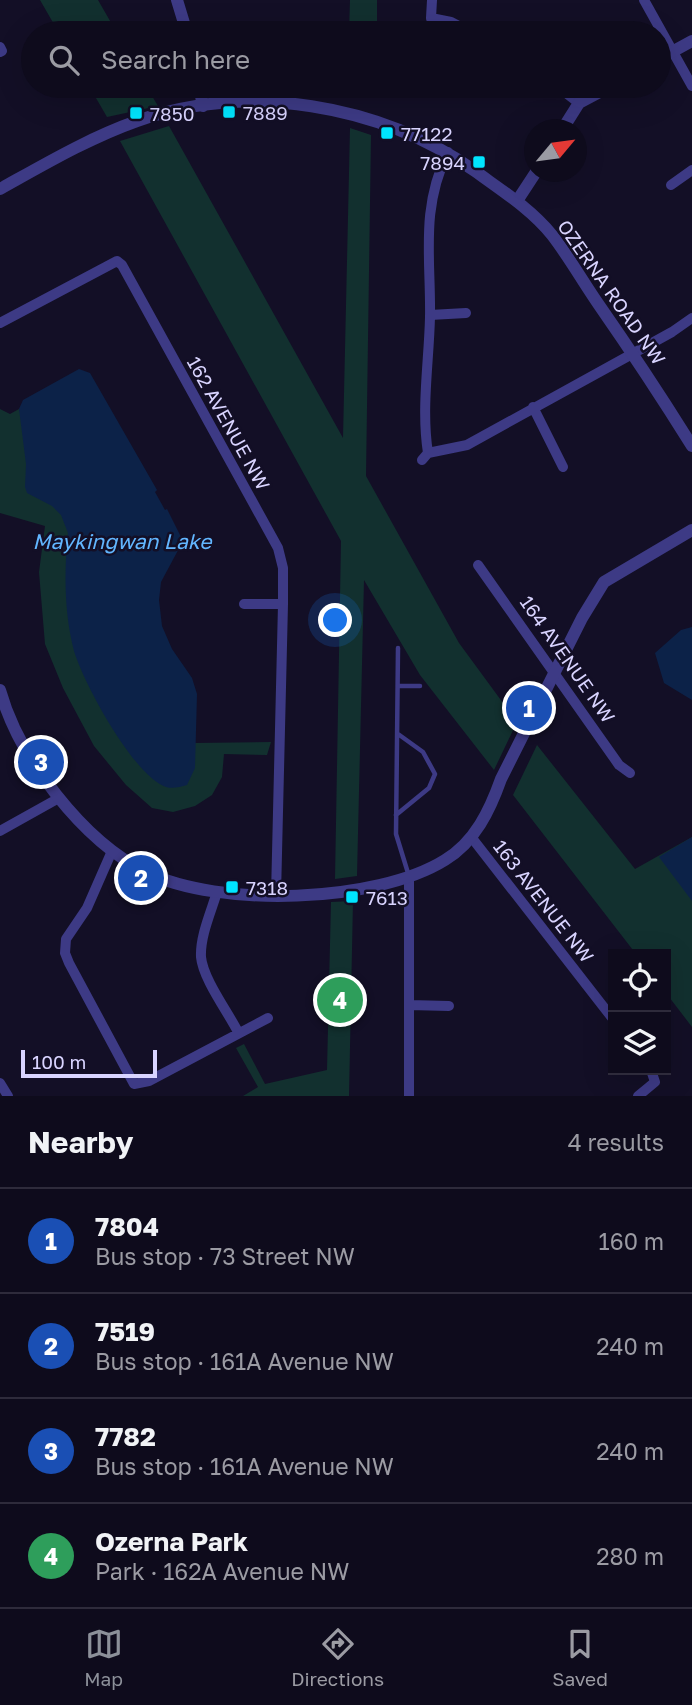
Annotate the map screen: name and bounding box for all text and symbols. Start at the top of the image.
search box [21,21,671,98]
icon: search [45,41,83,79]
text: Search here [101,44,250,75]
place label: 7889 [243,101,288,124]
place label: 7850 [150,102,194,125]
marker: 7889 [221,104,237,120]
marker: 7850 [128,105,144,121]
north arrow [524,119,587,182]
place label: 77122 [401,122,452,145]
marker: 77122 [379,125,395,141]
place label: 7894 [420,151,465,174]
marker: 7894 [471,154,487,170]
street label: OZERNA ROAD NW [553,215,671,369]
street label: 162 AVENUE NW [183,352,275,494]
water label: Maykingwan Lake [33,528,213,554]
street label: 164 AVENUE NW [516,591,620,727]
your location [318,603,352,637]
pin: 1 [506,682,552,734]
pin: 3 [18,736,64,788]
street label: 163 AVENUE NW [489,835,599,967]
pin: 2 [118,852,164,904]
place label: 7318 [246,876,288,899]
marker: 7318 [224,879,240,895]
place label: 7613 [366,886,408,909]
marker: 7613 [344,889,360,905]
map controls [608,949,671,1075]
button: locate [608,949,671,1012]
pin: 4 [317,974,363,1026]
button: layers [608,1012,671,1075]
scale bar [21,1047,158,1079]
text: 100 m [32,1050,86,1073]
text: Nearby [28,1124,133,1160]
text: 4 results [568,1128,664,1156]
text: 7804 [95,1211,159,1242]
text: 1 [45,1227,57,1255]
text: 160 m [599,1227,664,1255]
text: Bus stop · 73 Street NW [95,1242,355,1270]
text: 7519 [95,1316,155,1347]
text: 2 [44,1332,58,1360]
text: 240 m [596,1332,664,1360]
text: Bus stop · 161A Avenue NW [95,1347,394,1375]
text: 7782 [95,1421,156,1452]
text: 3 [44,1437,58,1465]
text: 240 m [596,1437,664,1465]
text: Bus stop · 161A Avenue NW [95,1452,394,1480]
text: Ozerna Park [95,1526,248,1557]
text: 4 [44,1542,58,1570]
text: 280 m [596,1542,664,1570]
text: Park · 162A Avenue NW [95,1557,349,1585]
tab: Map [84,1625,123,1690]
tab: Directions [291,1625,384,1690]
tab: Saved [552,1625,608,1690]

